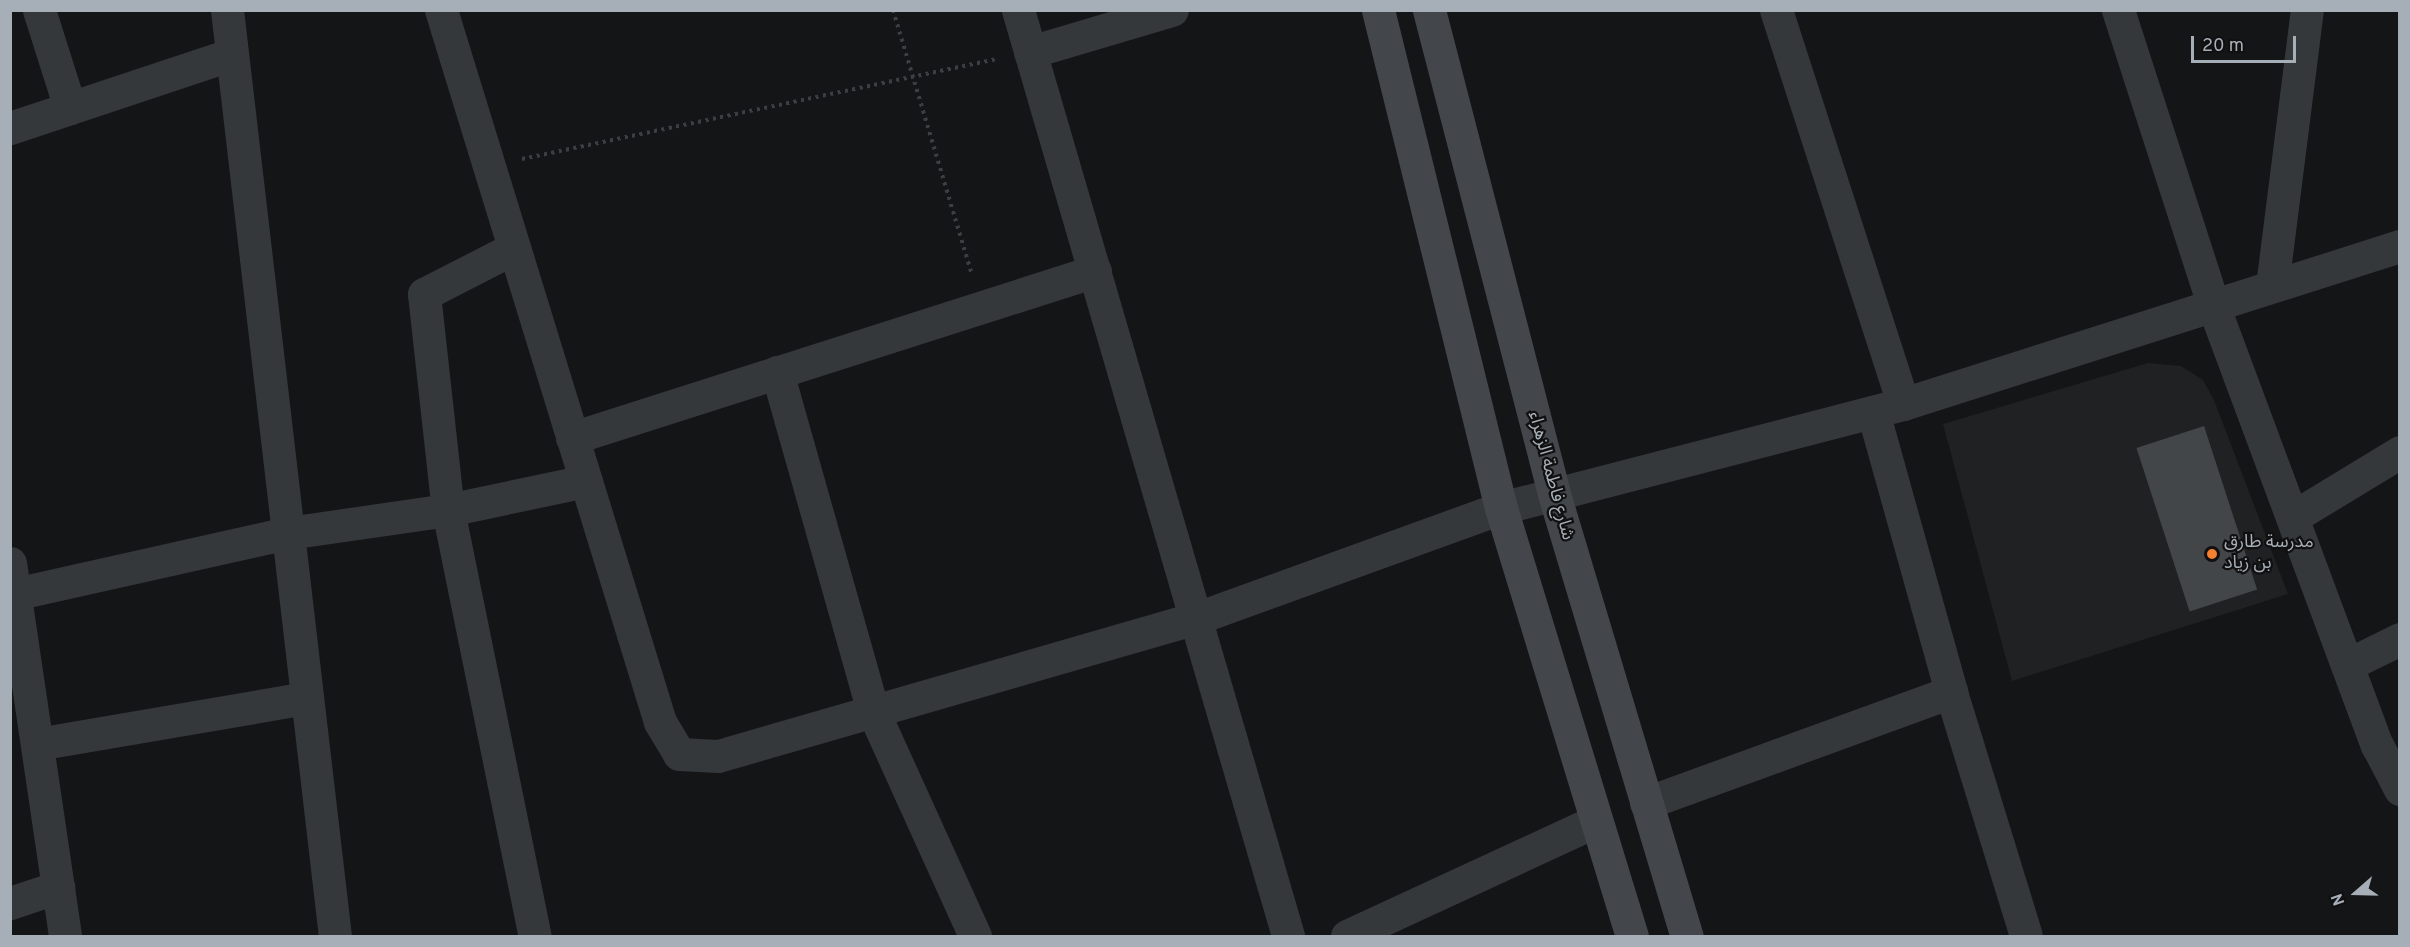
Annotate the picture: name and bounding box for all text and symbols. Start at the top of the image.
scale bar [2194,24,2299,62]
text: 20 m [2202,35,2244,58]
street label: شارع فاطمة الزهراء [1522,409,1578,543]
place label: مدرسة طارق بن زياد [2224,533,2314,576]
marker: مدرسة طارق بن زياد [2205,547,2219,561]
north arrow [2326,863,2386,923]
text: N [2328,890,2350,908]

